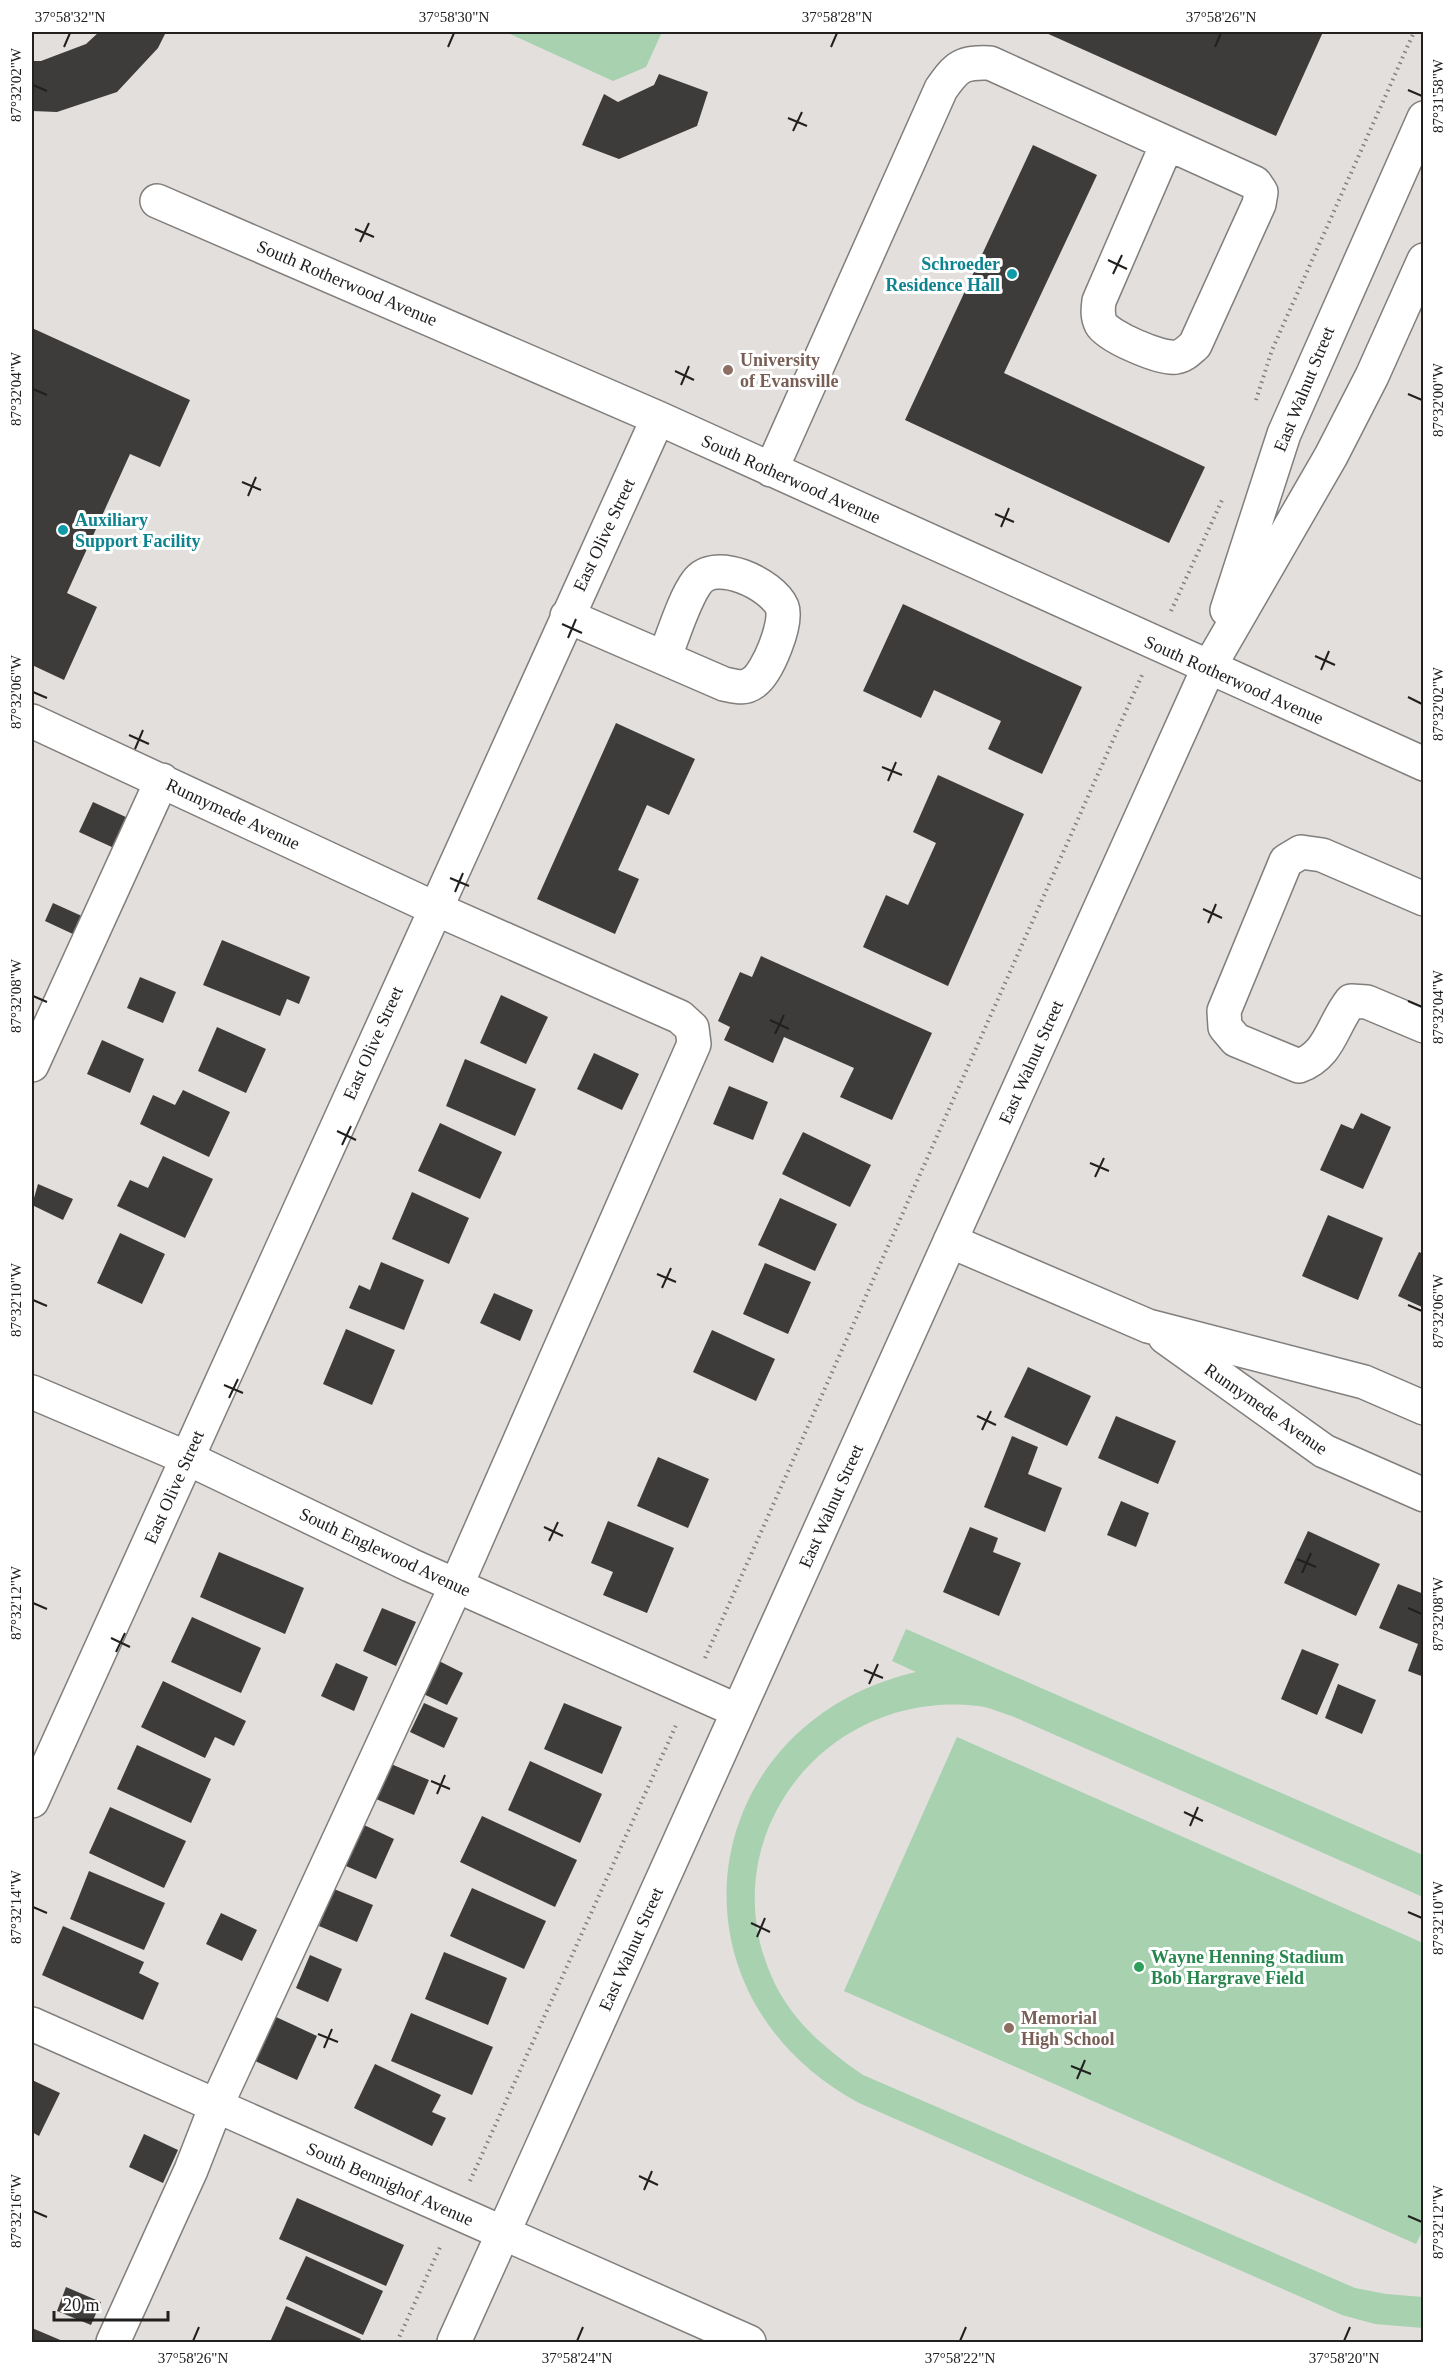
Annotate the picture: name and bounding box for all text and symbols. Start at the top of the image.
text: 37°58'32"N [35,9,105,25]
text: 37°58'30"N [419,9,489,25]
text: 37°58'28"N [802,9,872,25]
text: 37°58'26"N [1186,9,1256,25]
text: 87°32'02"W [8,47,24,122]
text: 87°31'58"W [1430,58,1446,133]
street label: South Rotherwood Avenue [254,236,440,330]
place label: Schroeder Residence Hall [886,254,1000,295]
marker: Schroeder Residence Hall [1005,267,1019,281]
street label: East Walnut Street [1270,324,1338,454]
place label: University of Evansville [740,350,839,391]
text: 87°32'04"W [8,351,24,426]
text: 87°32'00"W [1430,362,1446,437]
marker: University of Evansville [721,363,735,377]
street label: South Rotherwood Avenue [698,430,884,528]
street label: East Olive Street [569,476,639,594]
place label: Auxiliary Support Facility [75,510,201,551]
marker: Auxiliary Support Facility [56,523,70,537]
street label: South Rotherwood Avenue [1141,631,1327,729]
text: 87°32'06"W [8,654,24,729]
text: 87°32'02"W [1430,666,1446,741]
street label: Runnymede Avenue [163,774,303,854]
text: 87°32'08"W [8,958,24,1033]
text: 87°32'04"W [1430,969,1446,1044]
street label: East Olive Street [339,983,407,1103]
street label: East Walnut Street [995,997,1067,1127]
text: 87°32'10"W [8,1262,24,1337]
text: 87°32'06"W [1430,1273,1446,1348]
street label: Runnymede Avenue [1201,1359,1331,1459]
street label: East Olive Street [140,1427,208,1547]
street label: East Walnut Street [795,1441,867,1571]
street label: South Englewood Avenue [296,1503,474,1601]
text: 87°32'12"W [8,1565,24,1640]
text: 87°32'08"W [1430,1576,1446,1651]
text: 87°32'14"W [8,1869,24,1944]
text: 87°32'10"W [1430,1880,1446,1955]
street label: East Walnut Street [595,1884,667,2014]
place label: Wayne Henning Stadium Bob Hargrave Field [1151,1947,1344,1988]
marker: Wayne Henning Stadium Bob Hargrave Field [1132,1960,1146,1974]
place label: Memorial High School [1021,2008,1115,2049]
marker: Memorial High School [1002,2021,1016,2035]
street label: South Bennighof Avenue [303,2138,477,2230]
text: 87°32'16"W [8,2173,24,2248]
text: 87°32'12"W [1430,2184,1446,2259]
scale bar [54,2284,168,2322]
text: 20 m [63,2295,100,2315]
text: 37°58'26"N [158,2350,228,2366]
text: 37°58'24"N [542,2350,612,2366]
text: 37°58'22"N [925,2350,995,2366]
text: 37°58'20"N [1309,2350,1379,2366]

